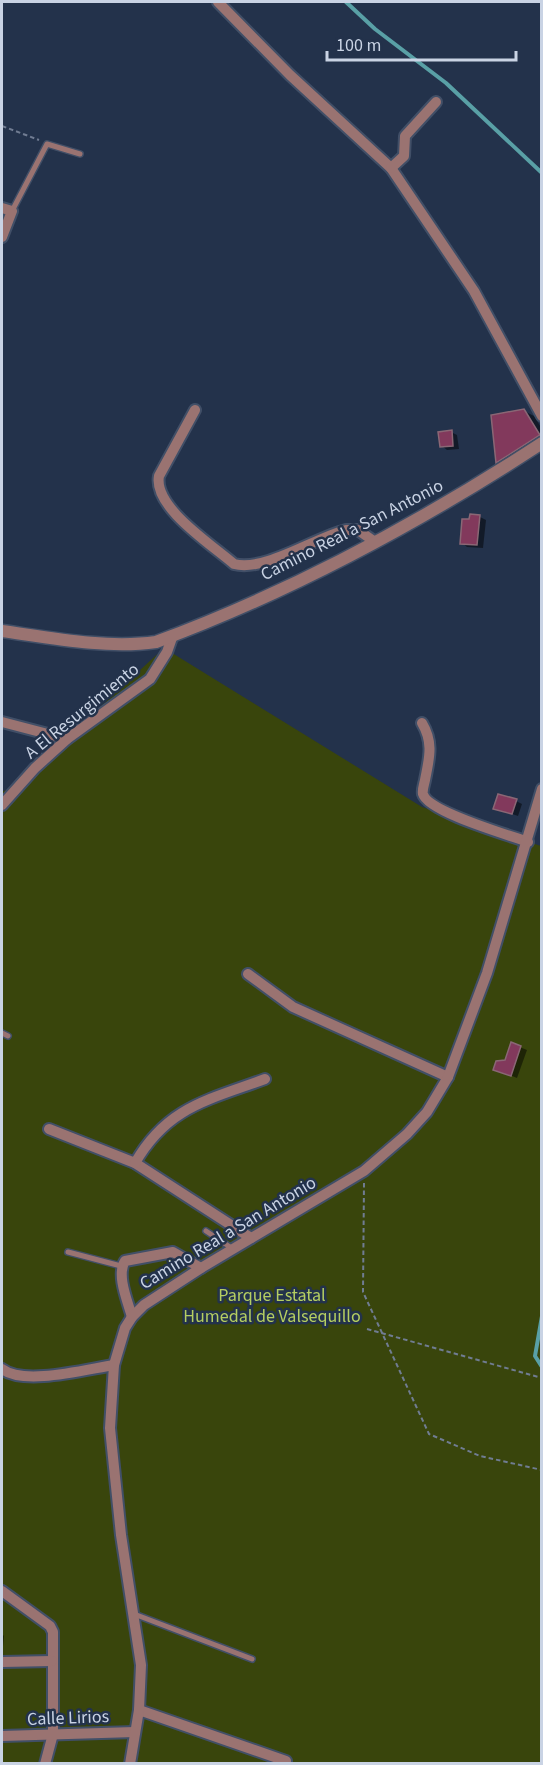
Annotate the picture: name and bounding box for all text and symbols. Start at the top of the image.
scale bar [327,24,516,62]
text: 100 m [336,33,381,58]
street label: Camino Real a San Antonio [256,473,448,587]
street label: A El Resurgimiento [19,657,145,765]
street label: Camino Real a San Antonio [135,1170,321,1296]
park label: Parque Estatal Humedal de Valsequillo [183,1283,361,1329]
street label: Calle Lirios [27,1704,109,1732]

